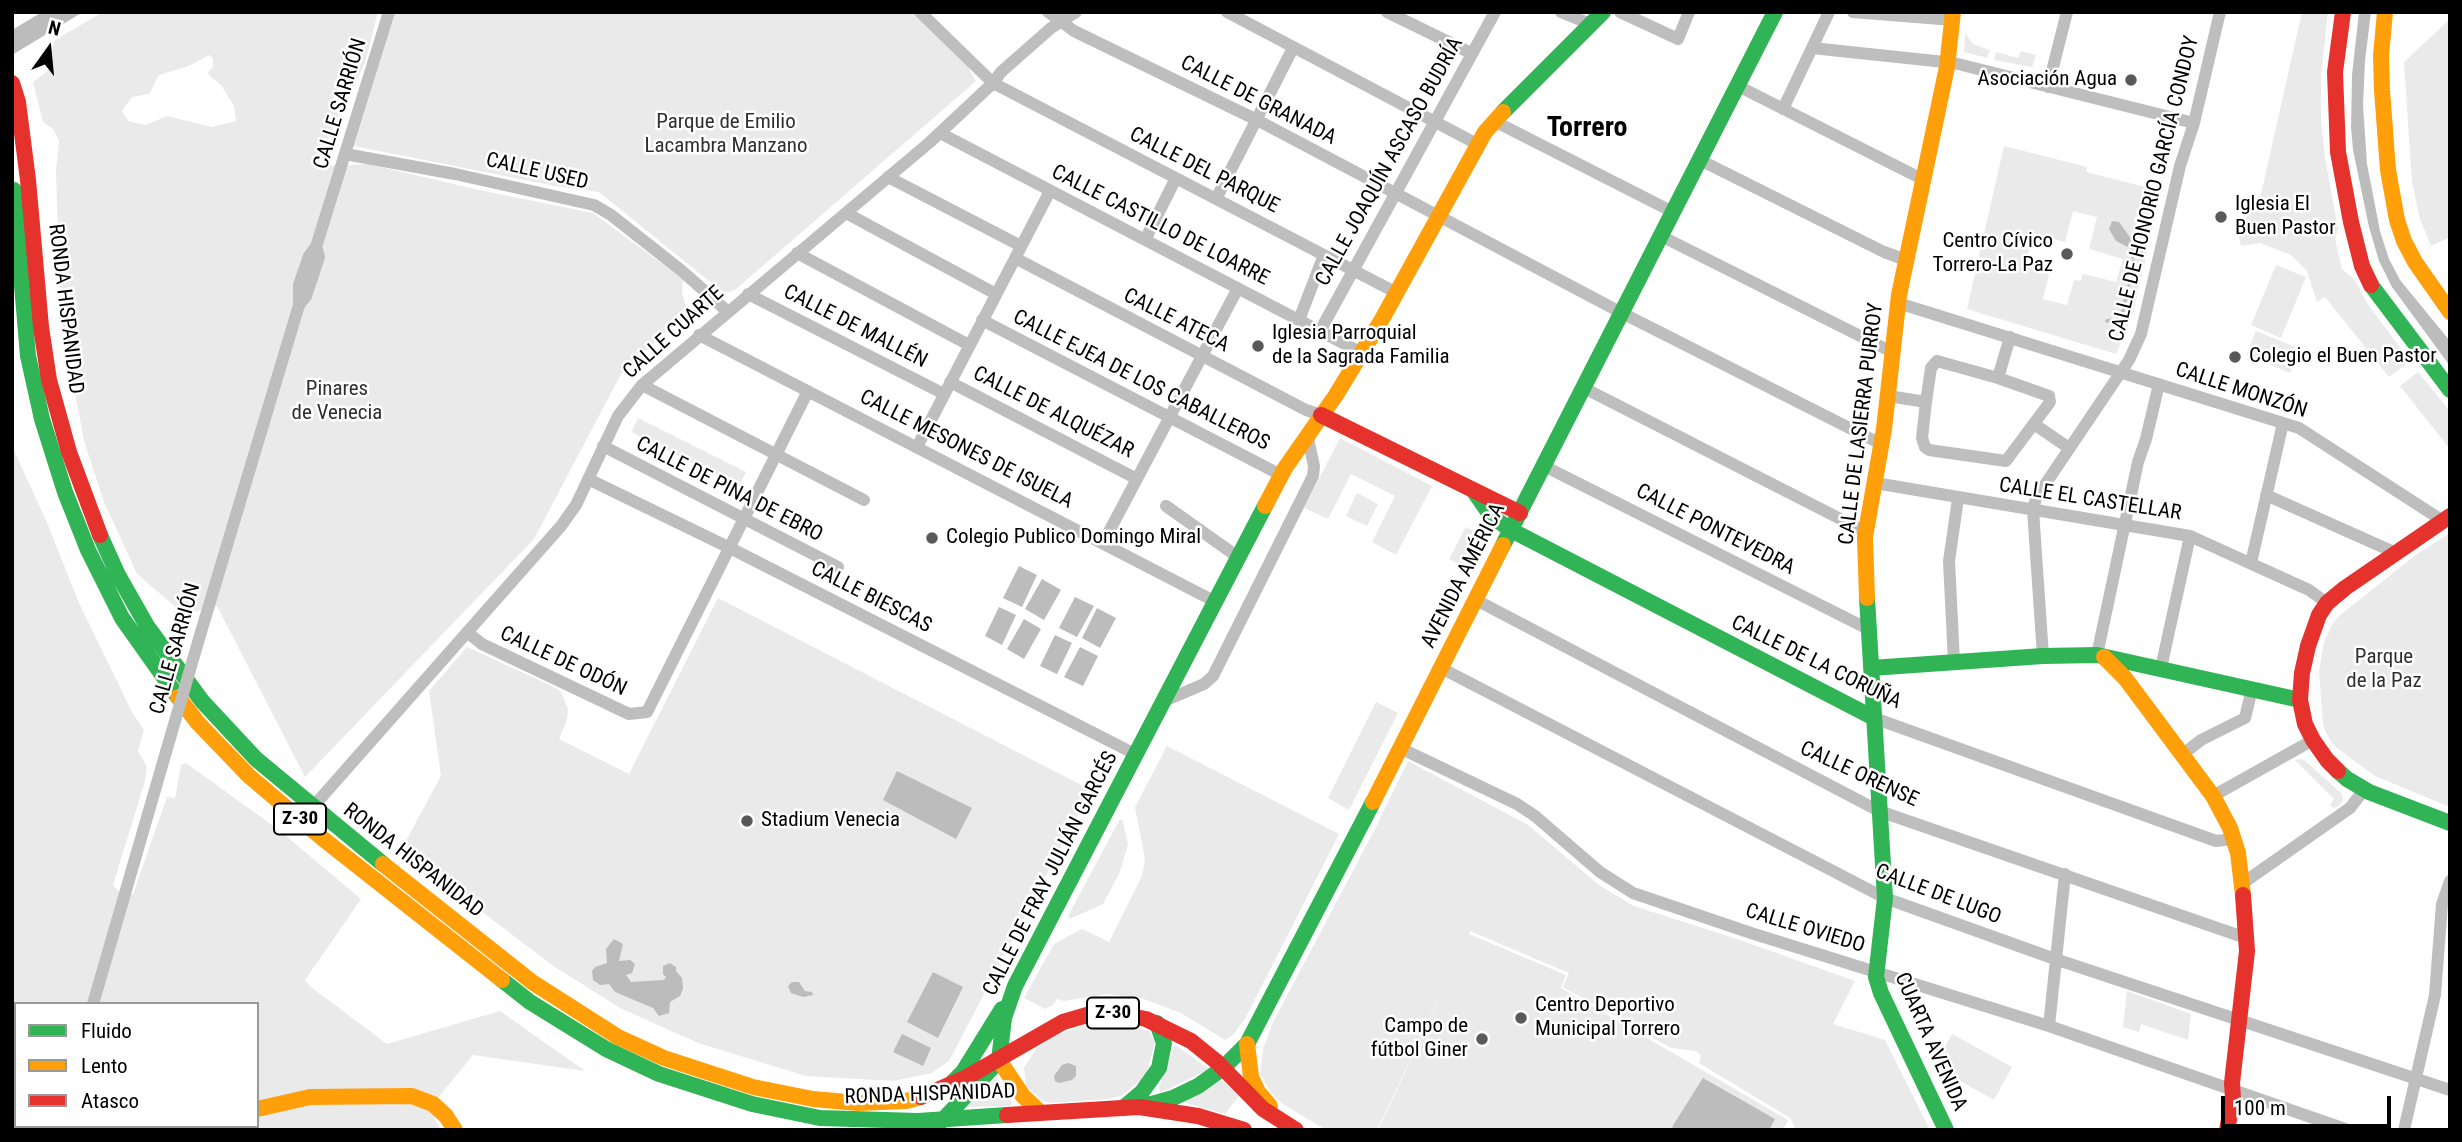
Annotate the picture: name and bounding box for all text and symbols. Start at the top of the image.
north arrow [14,14,84,84]
text: N [46,16,63,41]
street label: CALLE JOAQUÍN ASCASO BUDRÍA [1311,33,1469,291]
street label: CALLE DE HONORIO GARCÍA CONDOY [2105,33,2205,345]
street label: CALLE SARRIÓN [309,36,373,172]
street label: CALLE DE GRANADA [1176,51,1340,151]
place label: Asociación Agua [1977,67,2117,93]
marker: Asociación Agua [2123,72,2139,88]
park label: Parque de Emilio Lacambra Manzano [645,110,807,160]
district label: Torrero [1547,112,1627,146]
street label: CALLE DEL PARQUE [1125,122,1283,220]
street label: CALLE USED [483,148,591,196]
street label: CALLE CASTILLO DE LOARRE [1047,160,1273,292]
place label: Iglesia El Buen Pastor [2235,192,2336,242]
marker: Iglesia El Buen Pastor [2213,209,2229,225]
street label: RONDA HISPANIDAD [42,223,88,395]
place label: Centro Cívico Torrero-La Paz [1932,229,2053,279]
marker: Centro Cívico Torrero-La Paz [2059,246,2075,262]
street label: CALLE DE MALLÉN [779,280,931,374]
street label: CALLE CUARTE [619,281,729,385]
street label: CALLE ATECA [1119,284,1233,358]
street label: CALLE DE LASIERRA PURROY [1835,302,1889,546]
street label: CALLE EJEA DE LOS CABALLEROS [1008,305,1274,457]
place label: Iglesia Parroquial de la Sagrada Familia [1272,321,1450,371]
marker: Iglesia Parroquial de la Sagrada Familia [1250,338,1266,354]
place label: Colegio el Buen Pastor [2249,344,2437,370]
marker: Colegio el Buen Pastor [2227,349,2243,365]
street label: CALLE MONZÓN [2172,358,2310,424]
street label: CALLE DE ALQUÉZAR [968,362,1138,464]
park label: Pinares de Venecia [292,377,382,427]
street label: CALLE MESONES DE ISUELA [855,385,1077,515]
street label: CALLE DE PINA DE EBRO [631,432,827,548]
street label: CALLE EL CASTELLAR [1997,473,2183,527]
street label: CALLE PONTEVEDRA [1631,479,1799,581]
street label: AVENIDA AMÉRICA [1417,499,1511,653]
place label: Colegio Publico Domingo Miral [946,525,1201,551]
marker: Colegio Publico Domingo Miral [924,530,940,546]
street label: CALLE BIESCAS [806,557,936,639]
street label: CALLE SARRIÓN [145,580,207,718]
street label: CALLE DE LA CORUÑA [1727,611,1905,715]
street label: CALLE DE ODÓN [496,622,630,702]
park label: Parque de la Paz [2346,645,2422,695]
street label: CALLE ORENSE [1796,737,1922,813]
street label: CALLE DE FRAY JULIÁN GARCÉS [978,748,1124,1000]
street label: RONDA HISPANIDAD [338,798,488,924]
road number: Z-30 [274,804,326,834]
place label: Stadium Venecia [761,808,900,834]
marker: Stadium Venecia [739,813,755,829]
street label: CALLE DE LUGO [1872,859,2004,931]
street label: CALLE OVIEDO [1742,899,1868,959]
street label: CUARTA AVENIDA [1888,969,1972,1115]
place label: Centro Deportivo Municipal Torrero [1535,993,1680,1043]
road number: Z-30 [1087,998,1139,1028]
legend [14,1002,259,1128]
marker: Centro Deportivo Municipal Torrero [1513,1010,1529,1026]
place label: Campo de fútbol Giner [1371,1014,1468,1064]
text: Fluido [81,1019,132,1043]
marker: Campo de fútbol Giner [1474,1031,1490,1047]
text: Lento [81,1054,128,1078]
street label: RONDA HISPANIDAD [844,1079,1016,1111]
scale bar [2224,1082,2394,1126]
text: Atasco [81,1089,139,1113]
text: 100 m [2234,1096,2286,1120]

